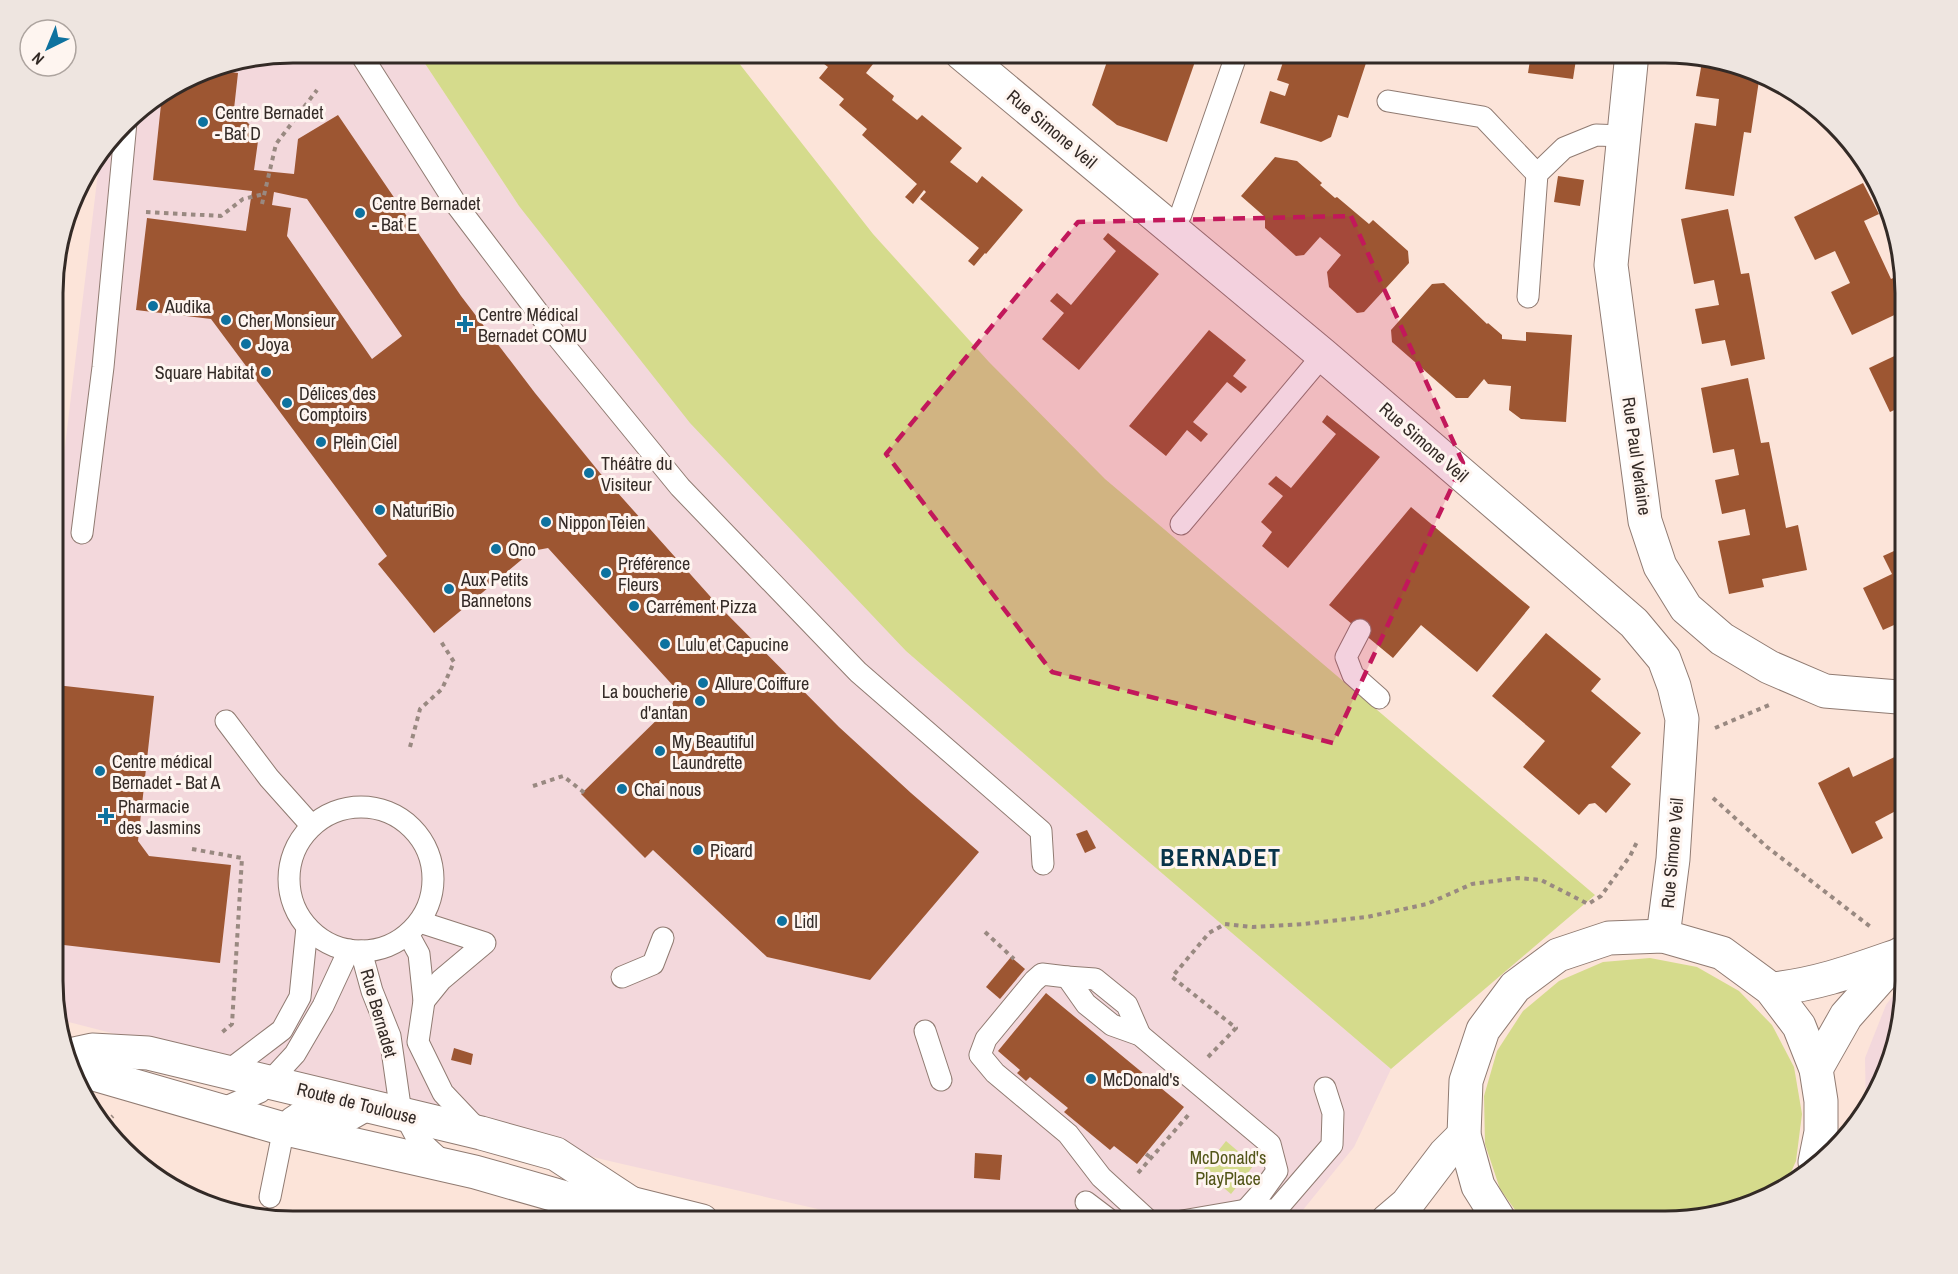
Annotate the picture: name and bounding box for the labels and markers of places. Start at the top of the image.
place label: Centre Bernadet - Bat D [215,100,323,146]
marker: Centre Bernadet - Bat D [196,115,210,129]
place label: Centre Bernadet - Bat E [372,191,480,237]
marker: Centre Bernadet - Bat E [353,206,367,220]
place label: Audika [164,294,211,319]
marker: Audika [146,299,160,313]
place label: Centre Médical Bernadet COMU [478,302,587,348]
place label: Cher Monsieur [238,308,336,333]
marker: Cher Monsieur [219,313,233,327]
marker: Centre Médical Bernadet COMU [456,315,474,333]
place label: Joya [258,332,289,357]
marker: Joya [239,337,253,351]
place label: Square Habitat [155,360,254,385]
marker: Square Habitat [259,365,273,379]
place label: Délices des Comptoirs [299,381,376,427]
marker: Délices des Comptoirs [280,396,294,410]
place label: Plein Ciel [333,430,397,455]
marker: Plein Ciel [314,435,328,449]
place label: Théâtre du Visiteur [601,451,672,497]
marker: Théâtre du Visiteur [582,466,596,480]
place label: NaturiBio [392,498,454,523]
marker: NaturiBio [373,503,387,517]
place label: Nippon Teien [558,510,646,535]
marker: Nippon Teien [539,515,553,529]
place label: Ono [508,537,536,562]
marker: Ono [489,542,503,556]
place label: Préférence Fleurs [618,551,690,597]
marker: Préférence Fleurs [599,566,613,580]
place label: Aux Petits Bannetons [460,567,532,613]
marker: Aux Petits Bannetons [442,582,456,596]
place label: Carrément Pizza [646,594,757,619]
marker: Carrément Pizza [627,599,641,613]
place label: Lulu et Capucine [677,632,789,657]
marker: Lulu et Capucine [658,637,672,651]
place label: Allure Coiffure [714,671,809,696]
marker: Allure Coiffure [696,676,710,690]
place label: La boucherie d'antan [602,679,688,725]
marker: La boucherie d'antan [693,694,707,708]
place label: My Beautiful Laundrette [672,729,754,775]
marker: My Beautiful Laundrette [653,744,667,758]
place label: Centre médical Bernadet - Bat A [112,749,220,795]
marker: Centre médical Bernadet - Bat A [93,764,107,778]
place label: Chai nous [634,777,701,802]
marker: Chai nous [615,782,629,796]
place label: Pharmacie des Jasmins [118,794,201,840]
marker: Pharmacie des Jasmins [99,809,113,823]
place label: Picard [710,838,753,863]
marker: Picard [691,843,705,857]
place label: Lidl [794,909,818,934]
marker: Lidl [775,914,789,928]
place label: McDonald's [1103,1067,1180,1092]
marker: McDonald's [1084,1072,1098,1086]

